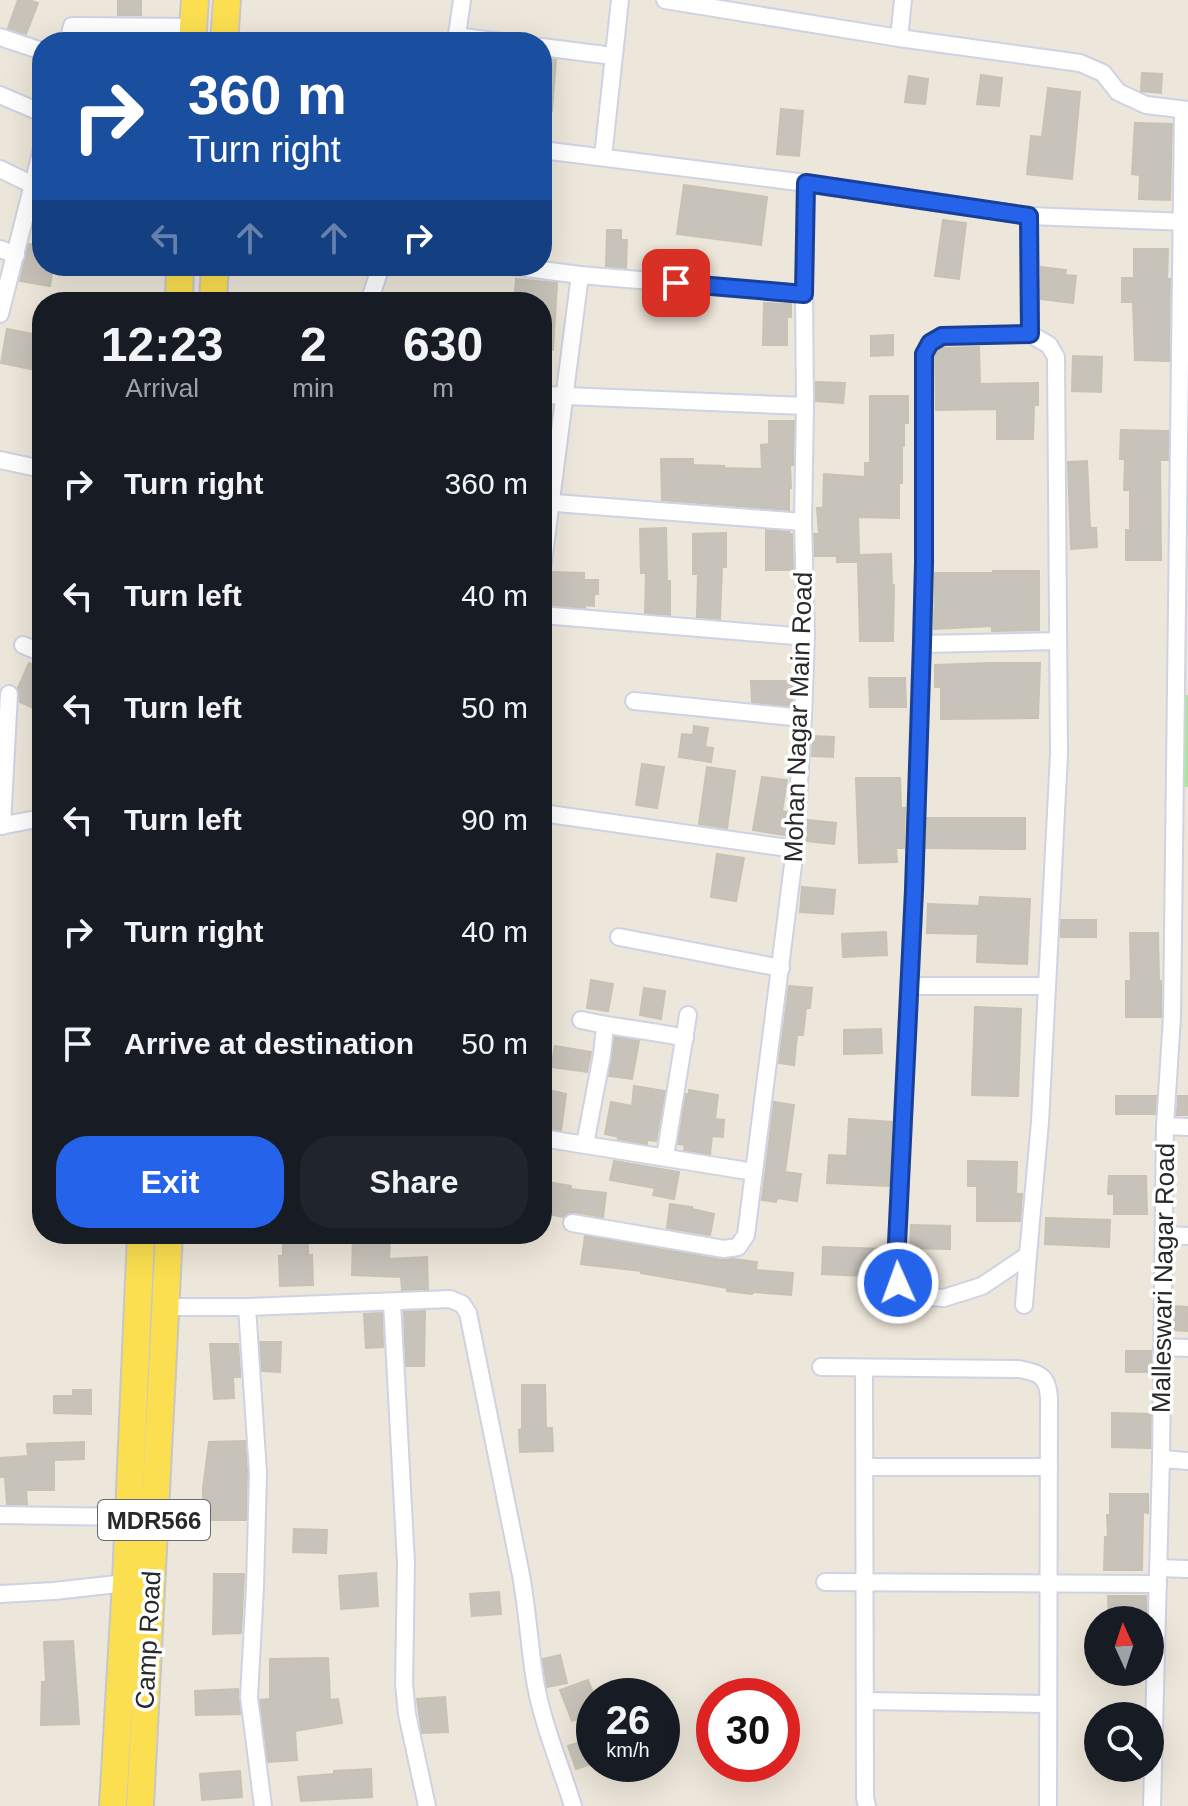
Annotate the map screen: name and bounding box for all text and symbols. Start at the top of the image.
text: 360 m [188,63,347,126]
icon: right [56,64,160,168]
text: Turn right [188,129,341,170]
icon: left [144,216,188,260]
icon: ahead [228,216,272,260]
icon: ahead [312,216,356,260]
icon: right [396,216,440,260]
pin [642,249,710,317]
icon: arrive [654,261,698,305]
text: 12:23 [101,318,224,371]
text: 2 [300,318,327,371]
text: 630 [403,318,483,371]
text: Arrival [125,373,199,403]
text: min [292,373,334,403]
text: m [432,373,454,403]
icon: right [56,462,100,506]
text: Turn right [124,467,263,500]
text: 360 m [445,467,528,500]
street label: Mohan Nagar Main Road [778,571,818,863]
icon: left [56,574,100,618]
text: Turn left [124,579,242,612]
text: 40 m [461,579,528,612]
icon: left [56,686,100,730]
text: Turn left [124,691,242,724]
text: 50 m [461,691,528,724]
icon: left [56,798,100,842]
text: Turn left [124,803,242,836]
text: 90 m [461,803,528,836]
icon: right [56,910,100,954]
text: Turn right [124,915,263,948]
text: 40 m [461,915,528,948]
icon: arrive [56,1022,100,1066]
text: Arrive at destination [124,1027,414,1060]
text: 50 m [461,1027,528,1060]
button: Exit [56,1136,284,1228]
button: Share [300,1136,528,1228]
street label: Malleswari Nagar Road [1146,1143,1180,1413]
position arrow [856,1241,940,1325]
road number: MDR566 [98,1500,210,1540]
street label: Camp Road [129,1570,167,1710]
north arrow [1084,1606,1164,1686]
map controls [1084,1606,1164,1782]
speed limit sign: 30 [696,1678,800,1782]
text: 26 [606,1698,650,1742]
button: search [1084,1702,1164,1782]
text: km/h [606,1739,650,1761]

